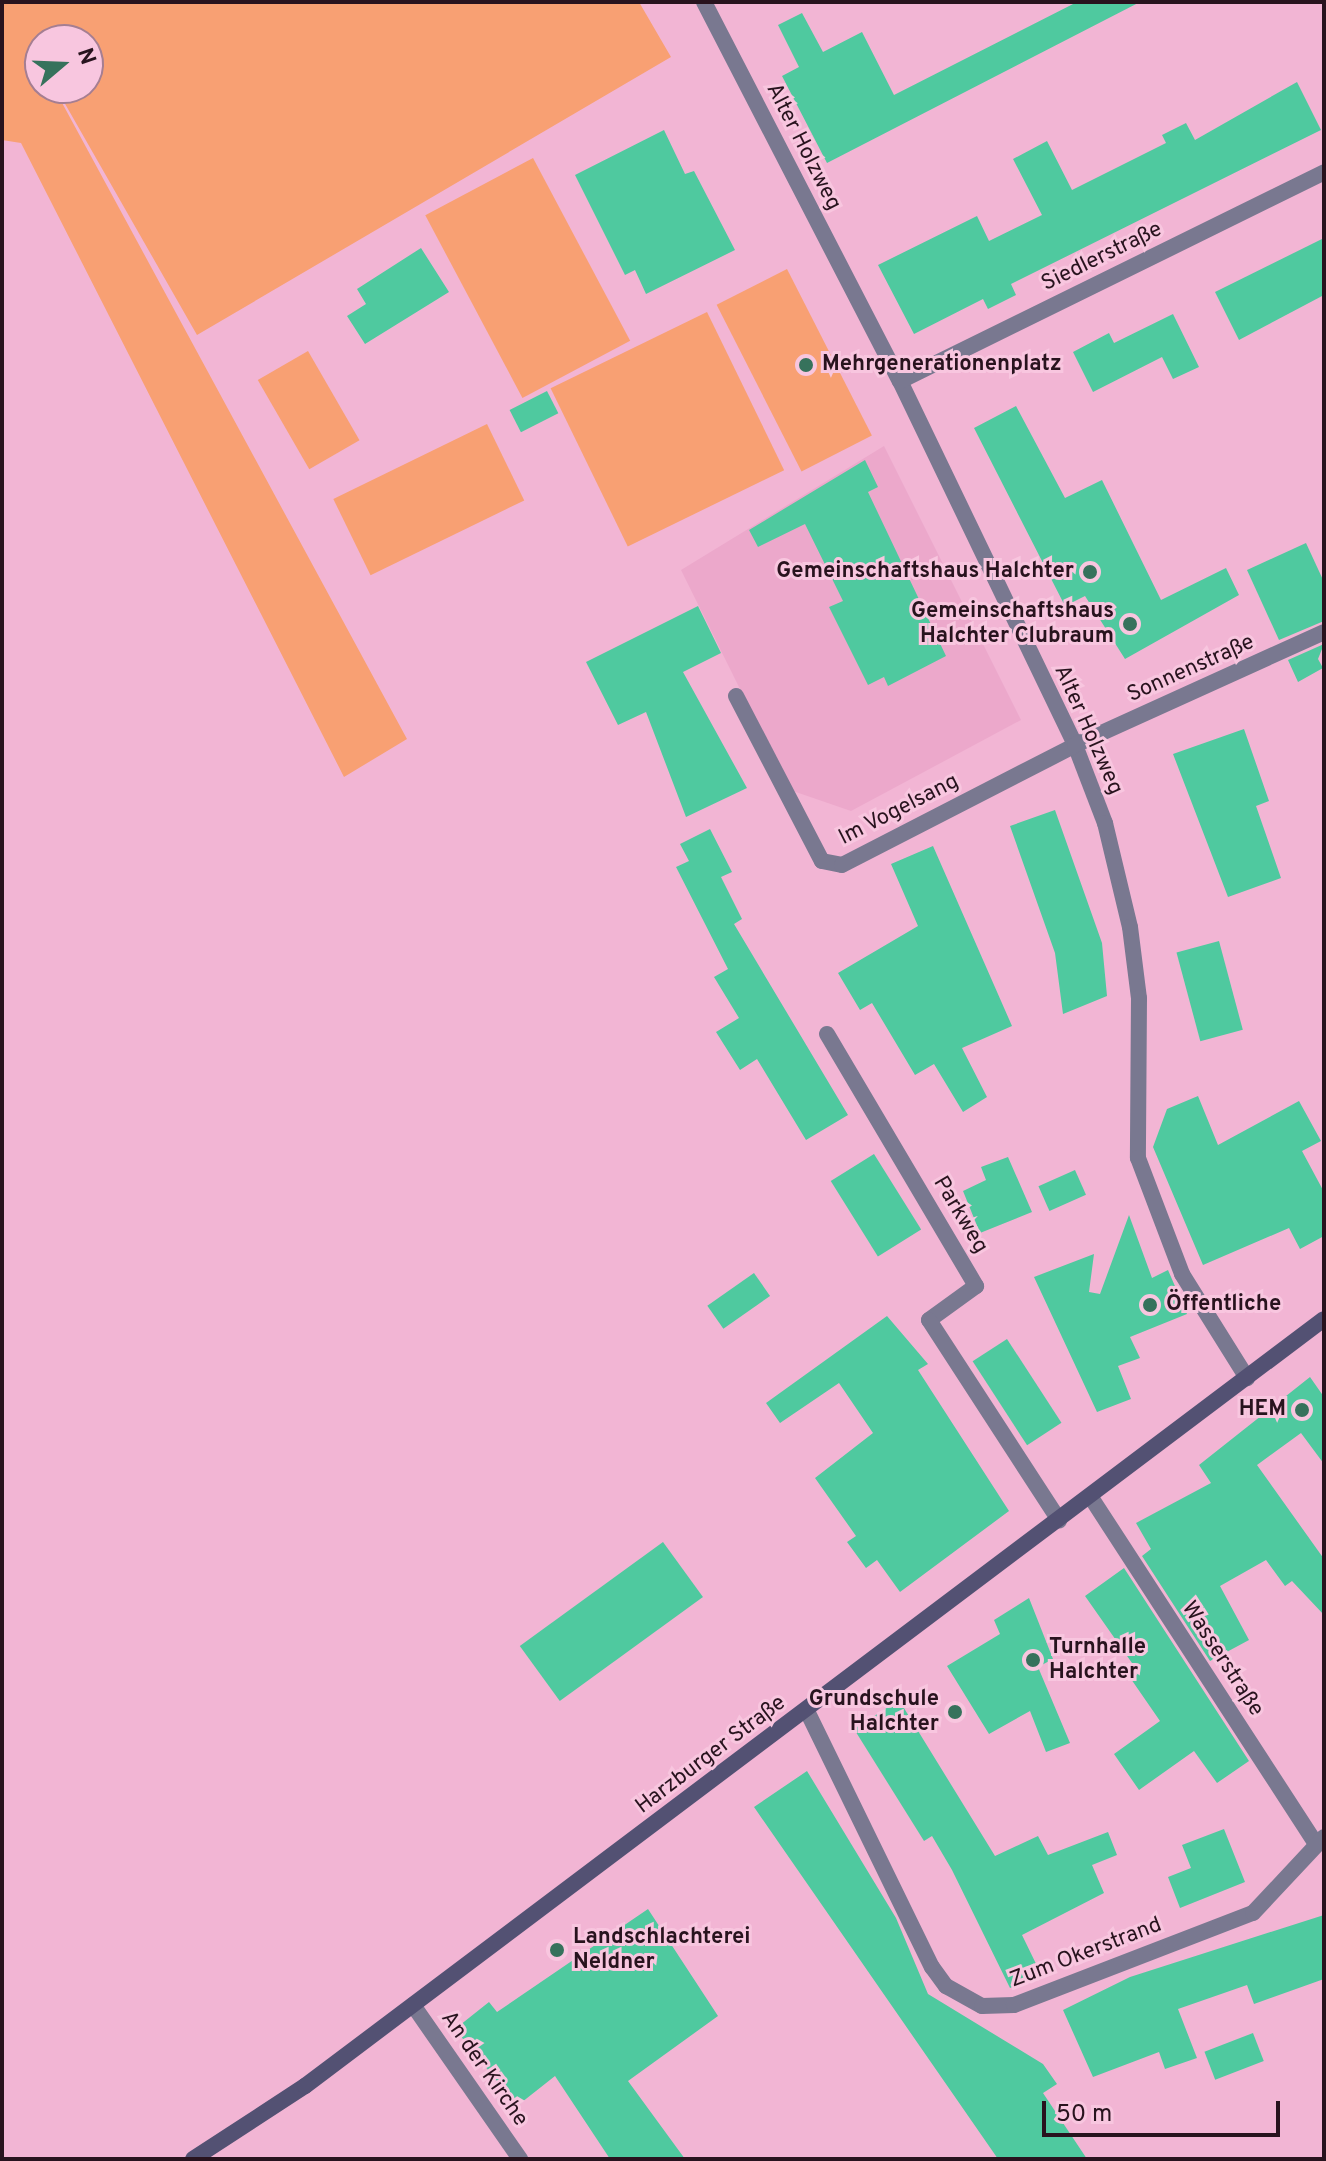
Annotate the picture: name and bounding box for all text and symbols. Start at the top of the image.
north arrow [24,24,104,104]
text: N [70,45,101,69]
street label: Alter Holzweg [760,79,846,215]
street label: Siedlerstraße [1037,216,1167,298]
place label: Mehrgenerationenplatz [822,352,1062,378]
marker: Mehrgenerationenplatz [797,356,815,374]
place label: Gemeinschaftshaus Halchter [776,559,1074,585]
marker: Gemeinschaftshaus Halchter [1081,563,1099,581]
place label: Gemeinschaftshaus Halchter Clubraum [911,598,1114,650]
marker: Gemeinschaftshaus Halchter Clubraum [1121,615,1139,633]
street label: Sonnenstraße [1124,629,1258,709]
street label: Alter Holzweg [1048,661,1128,799]
street label: Im Vogelsang [834,768,964,852]
street label: Parkweg [927,1172,993,1258]
place label: Öffentliche [1166,1292,1281,1318]
marker: Öffentliche [1141,1296,1159,1314]
place label: HEM [1239,1397,1286,1423]
marker: HEM [1293,1401,1311,1419]
street label: Wasserstraße [1175,1597,1269,1721]
place label: Turnhalle Halchter [1049,1634,1146,1686]
marker: Turnhalle Halchter [1024,1651,1042,1669]
place label: Grundschule Halchter [809,1686,939,1738]
street label: Harzburger Straße [631,1690,791,1820]
marker: Grundschule Halchter [946,1703,964,1721]
street label: Zum Okerstrand [1006,1912,1166,1994]
place label: Landschlachterei Neldner [573,1924,751,1976]
marker: Landschlachterei Neldner [548,1941,566,1959]
street label: An der Kirche [435,2006,533,2132]
scale bar [1046,2085,1284,2135]
text: 50 m [1056,2100,1112,2130]

